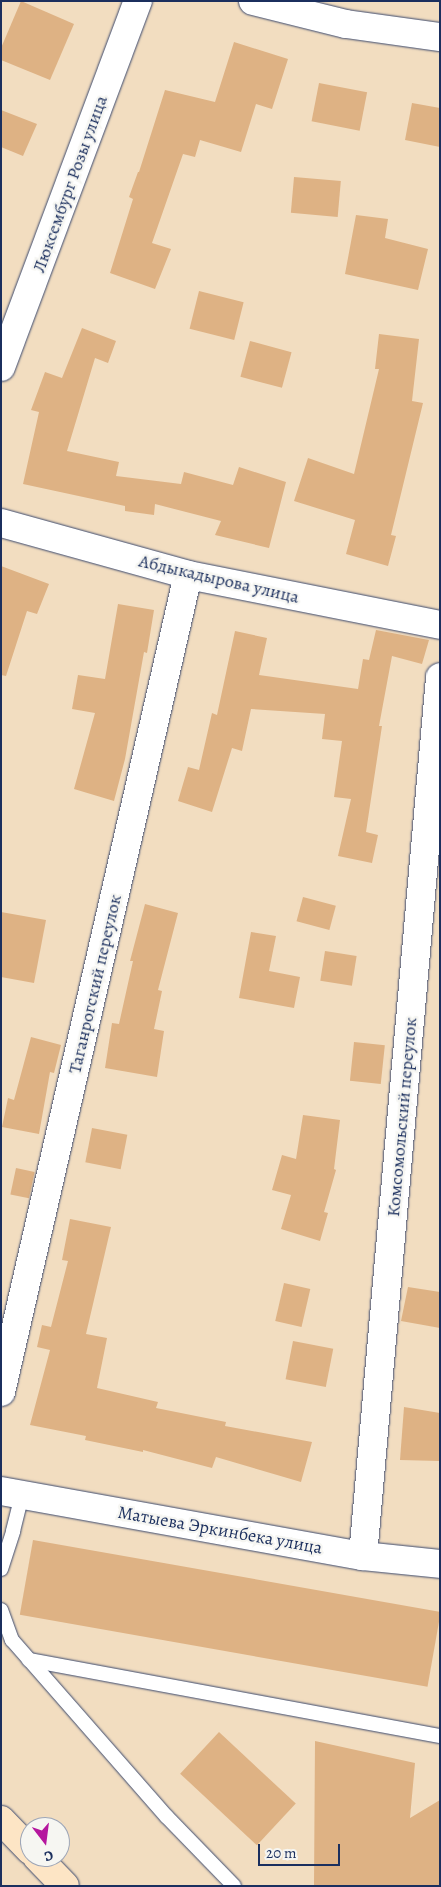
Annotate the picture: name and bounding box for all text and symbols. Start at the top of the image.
street label: Люксембург Розы улица [28,93,112,275]
street label: Абдыкадырова улица [137,550,301,608]
street label: Таганрогский переулок [64,892,126,1076]
street label: Комсомольский переулок [383,1016,421,1218]
street label: Матыева Эркинбека улица [116,1501,324,1559]
north arrow [20,1817,70,1867]
scale bar [261,1834,344,1866]
text: 20 m [266,1843,297,1863]
text: С [42,1846,55,1866]

